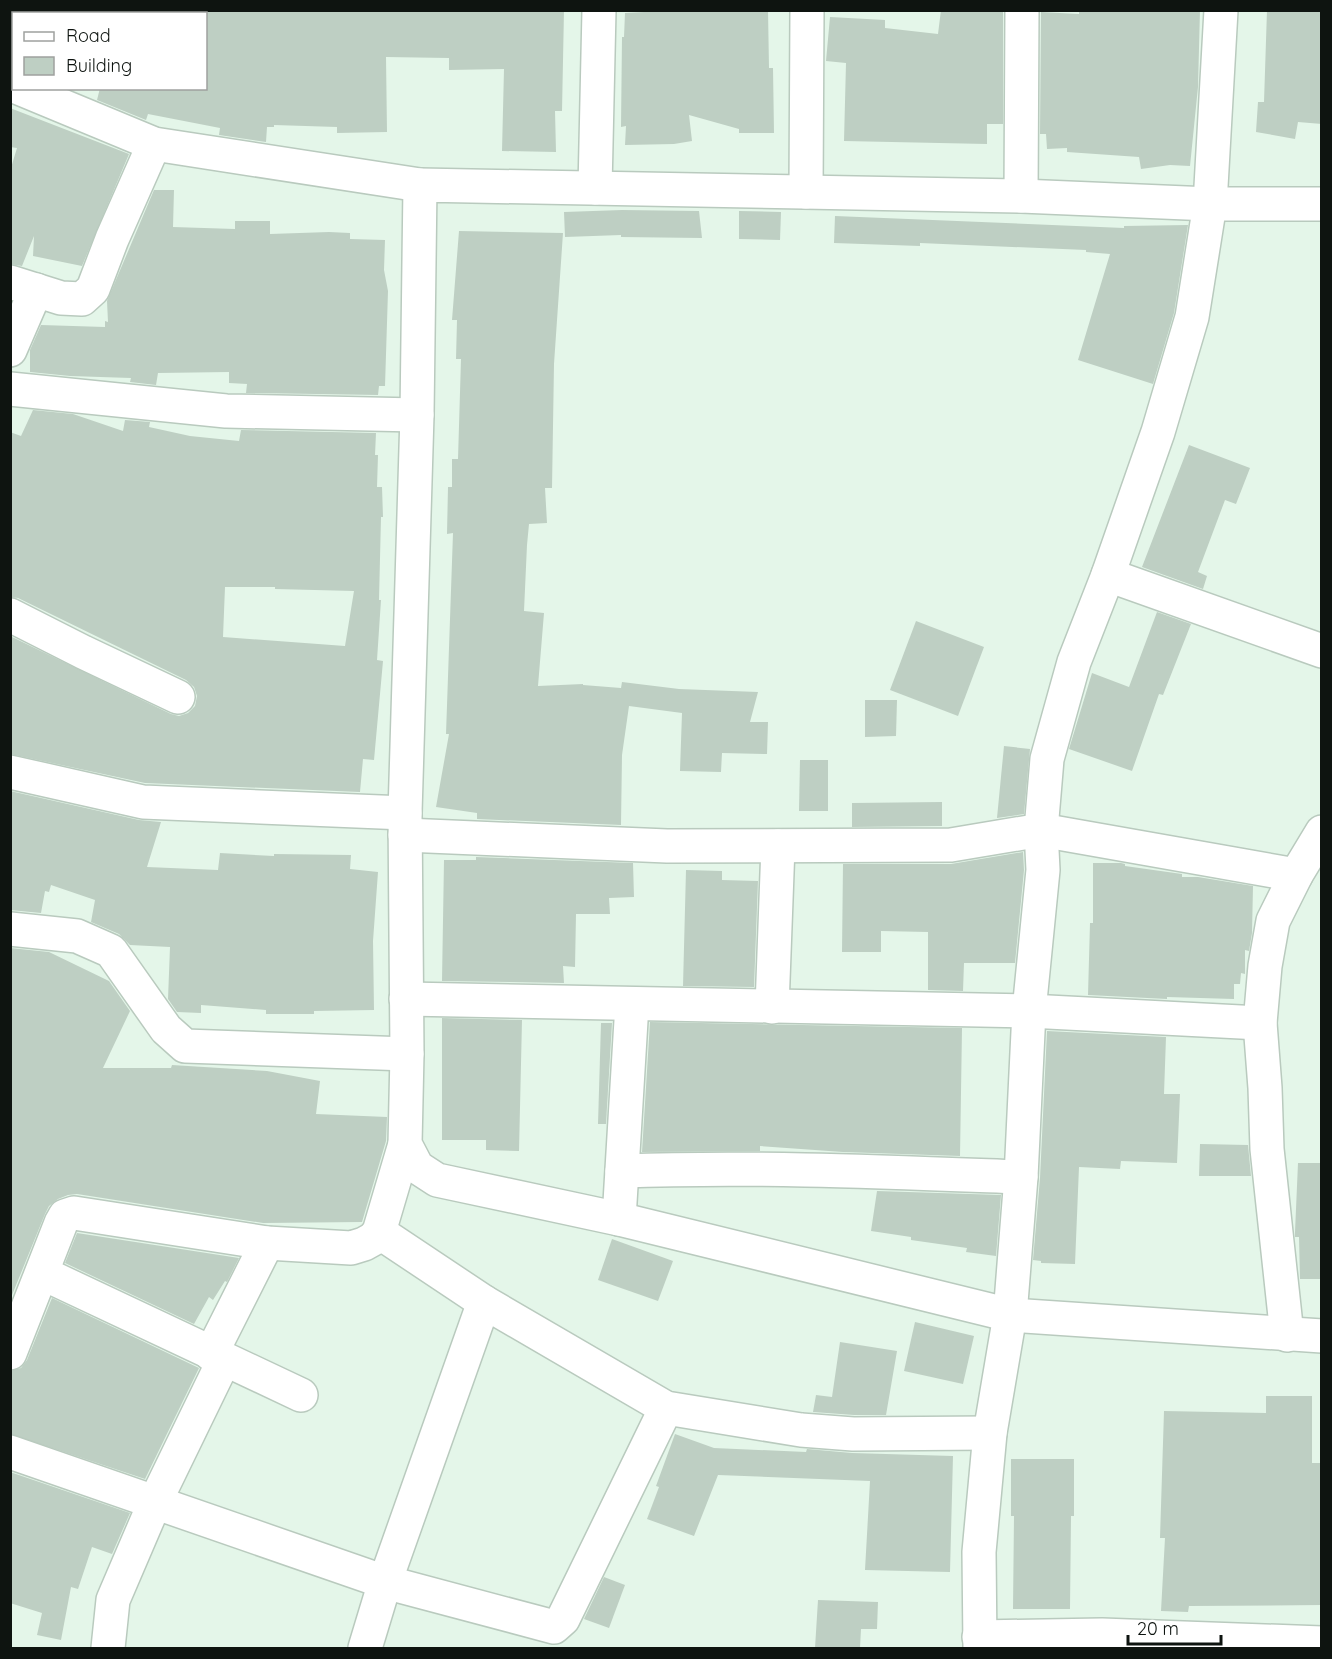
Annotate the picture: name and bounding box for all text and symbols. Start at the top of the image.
legend [12,12,207,90]
text: Road [66,24,111,47]
text: Building [66,54,132,77]
scale bar [1128,1608,1221,1646]
text: 20 m [1137,1617,1179,1640]

